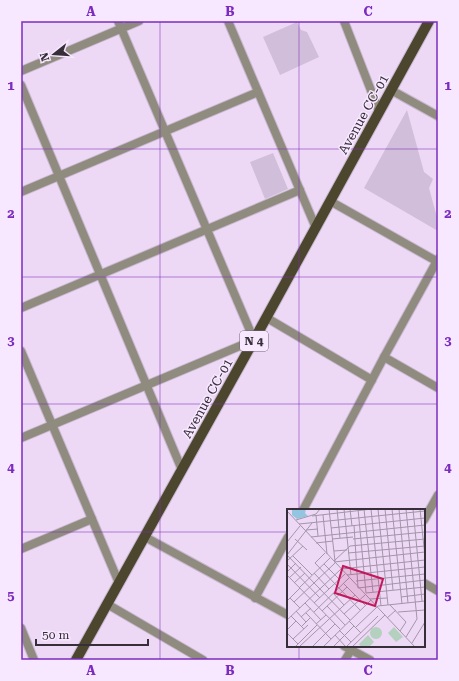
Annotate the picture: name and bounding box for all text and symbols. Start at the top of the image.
text: A [86,4,96,19]
text: B [225,4,235,19]
text: C [363,4,373,19]
north arrow [34,34,74,74]
text: N [37,50,52,63]
street label: Avenue CC-01 [335,72,392,157]
text: 1 [7,78,15,93]
text: 1 [444,78,452,93]
text: 2 [7,206,15,221]
text: 2 [444,206,452,221]
road number: N 4 [240,331,268,351]
text: 3 [7,333,15,348]
text: 3 [444,333,452,348]
street label: Avenue CC-01 [179,356,236,441]
text: 4 [7,460,15,475]
text: 4 [444,460,452,475]
inset map [287,509,425,647]
text: 5 [7,588,15,603]
text: 5 [444,588,452,603]
scale bar [36,621,148,647]
text: 50 m [42,628,69,642]
text: A [86,663,96,678]
text: B [225,663,235,678]
text: C [363,663,373,678]

